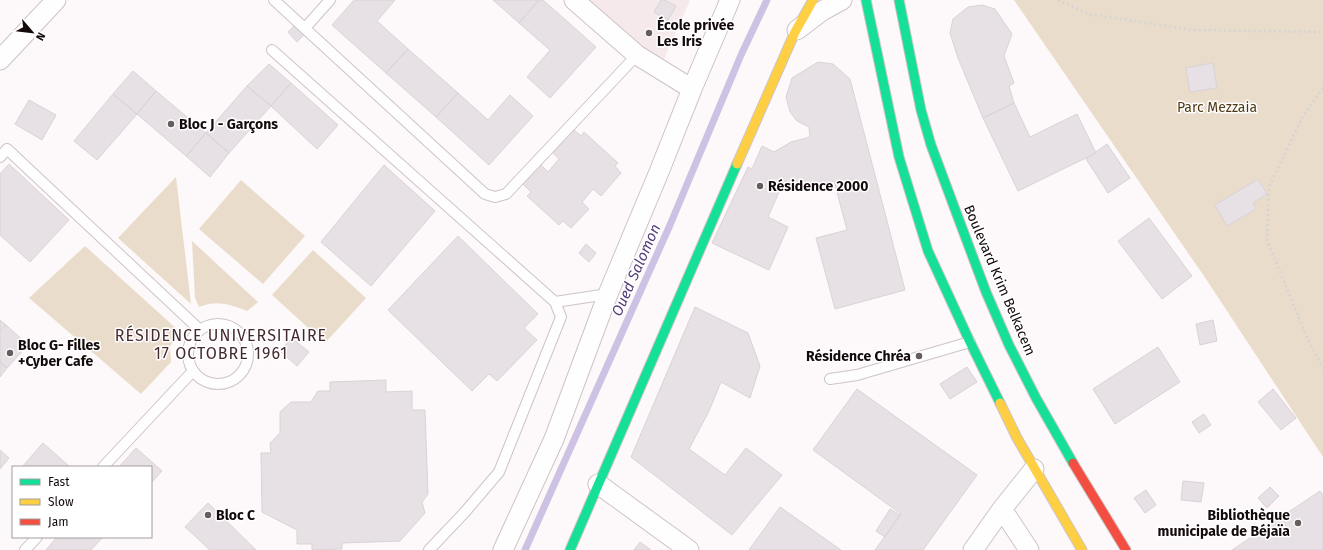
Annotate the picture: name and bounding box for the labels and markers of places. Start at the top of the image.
place label: École privée Les Iris [657,16,735,50]
marker: École privée Les Iris [644,28,654,38]
place label: Bloc J - Garçons [179,116,278,134]
marker: Bloc J - Garçons [166,119,176,129]
place label: Résidence 2000 [768,178,868,195]
marker: Résidence 2000 [755,181,765,191]
place label: Bloc G- Filles +Cyber Cafe [18,337,100,370]
marker: Bloc G- Filles +Cyber Cafe [5,348,15,358]
place label: Résidence Chréa [806,348,911,365]
marker: Résidence Chréa [914,351,924,361]
place label: Bloc C [216,507,255,524]
place label: Bibliothèque municipale de Béjaïa [1158,507,1290,540]
marker: Bloc C [203,510,213,520]
marker: Bibliothèque municipale de Béjaïa [1293,518,1303,528]

